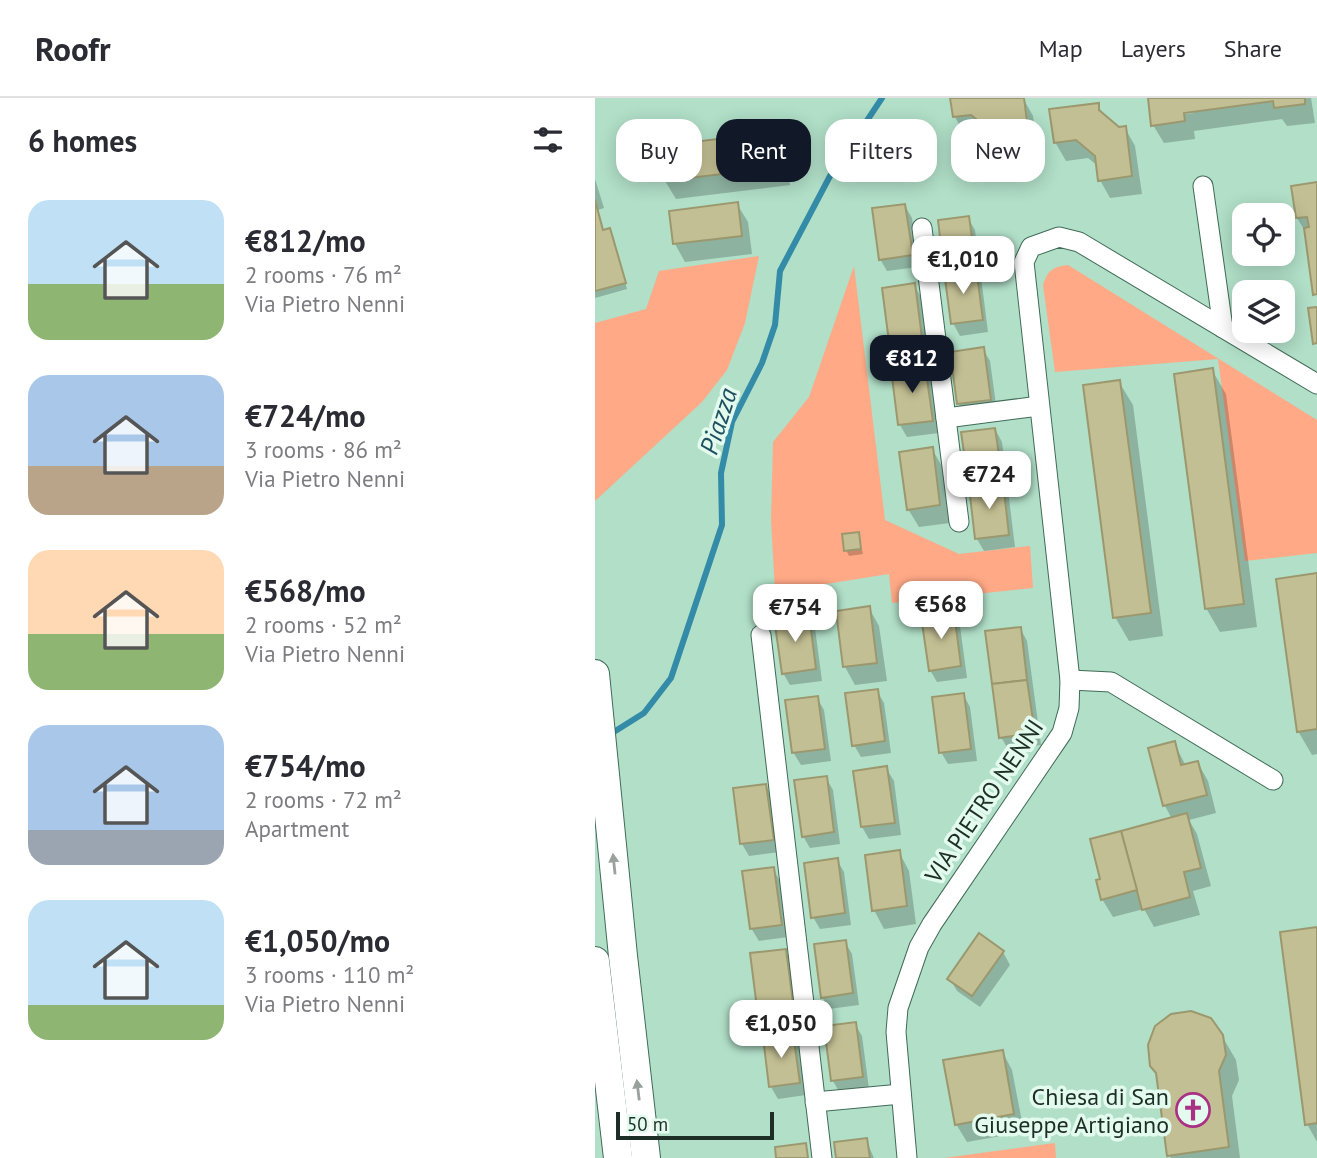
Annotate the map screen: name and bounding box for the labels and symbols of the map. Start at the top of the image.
pin: €1,010 [906,236,1020,296]
pin: €812 [871,336,953,395]
water label: Piazza [692,383,744,458]
pin: €724 [948,452,1030,511]
pin: €568 [900,582,982,641]
pin: €754 [754,584,836,644]
street label: VIA PIETRO NENNI [917,713,1050,890]
one-way arrow [608,853,619,875]
pin: €1,050 [724,1000,838,1060]
one-way arrow [633,1079,644,1101]
place label: Chiesa di San Giuseppe Artigiano [974,1081,1169,1140]
church icon: Chiesa di San Giuseppe Artigiano [1174,1091,1212,1129]
scale bar [616,1109,773,1141]

